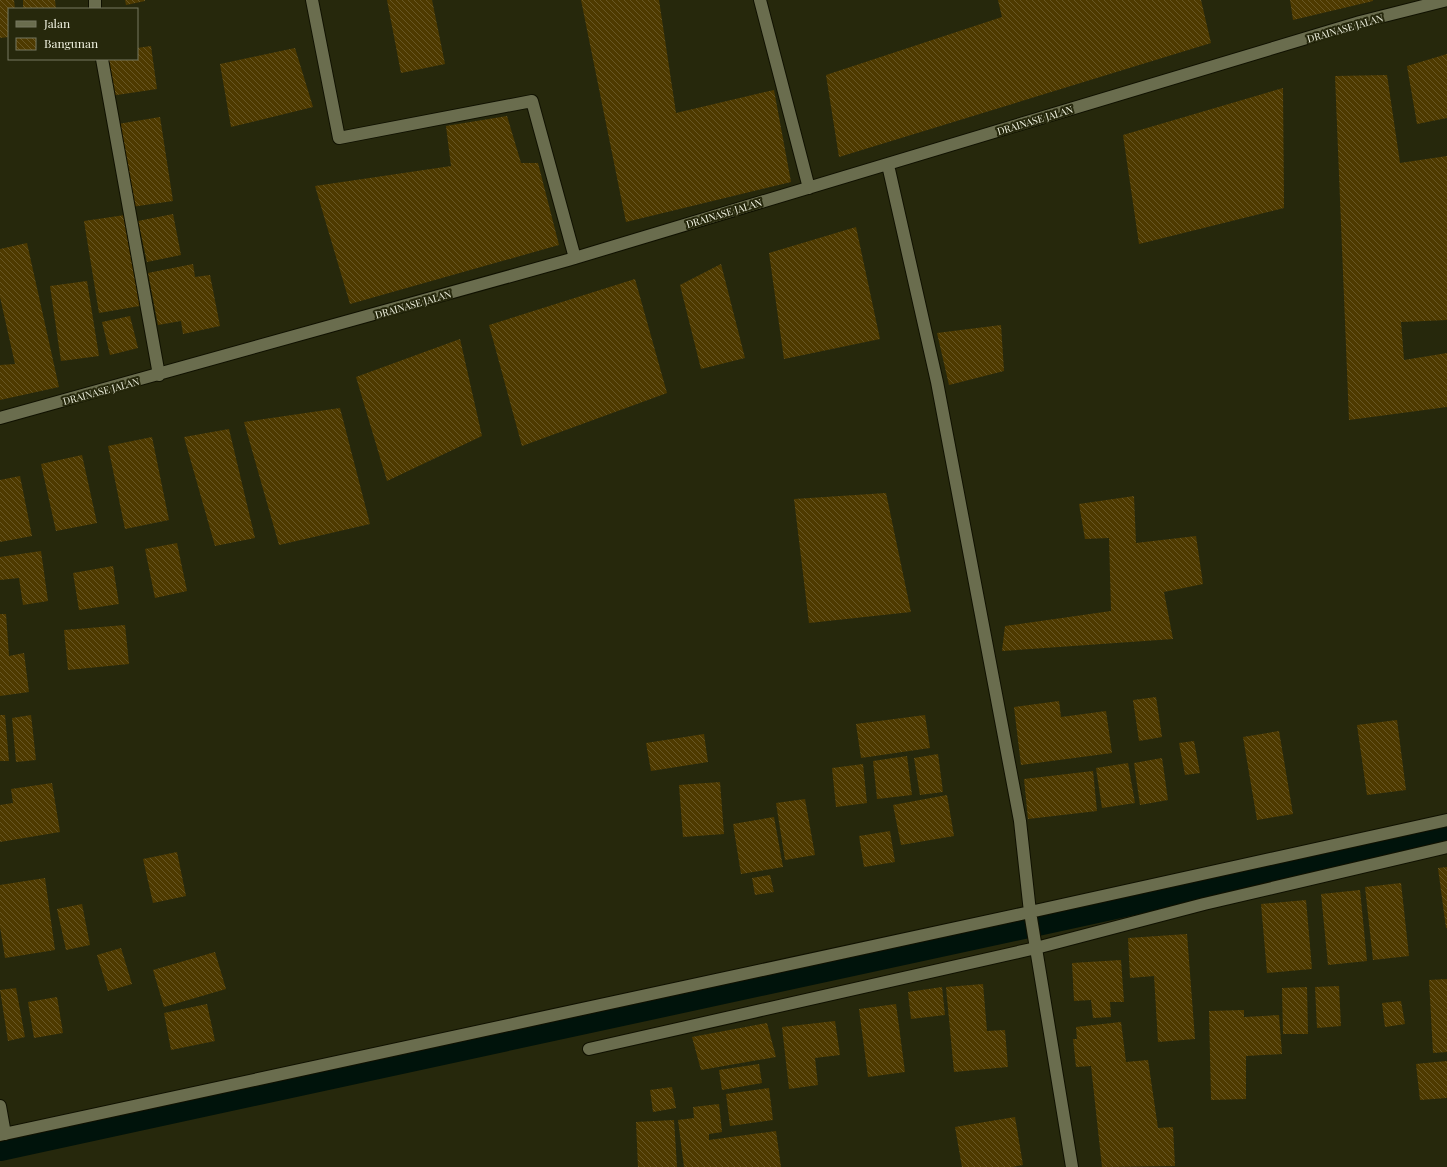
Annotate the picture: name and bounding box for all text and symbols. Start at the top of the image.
legend [8,8,138,60]
street label: DRAINASE JALAN [1305,10,1385,46]
text: Jalan [43,15,70,31]
text: Bangunan [44,35,98,51]
street label: DRAINASE JALAN [995,102,1075,138]
street label: DRAINASE JALAN [684,195,764,231]
street label: DRAINASE JALAN [373,286,453,322]
street label: DRAINASE JALAN [61,374,141,408]

